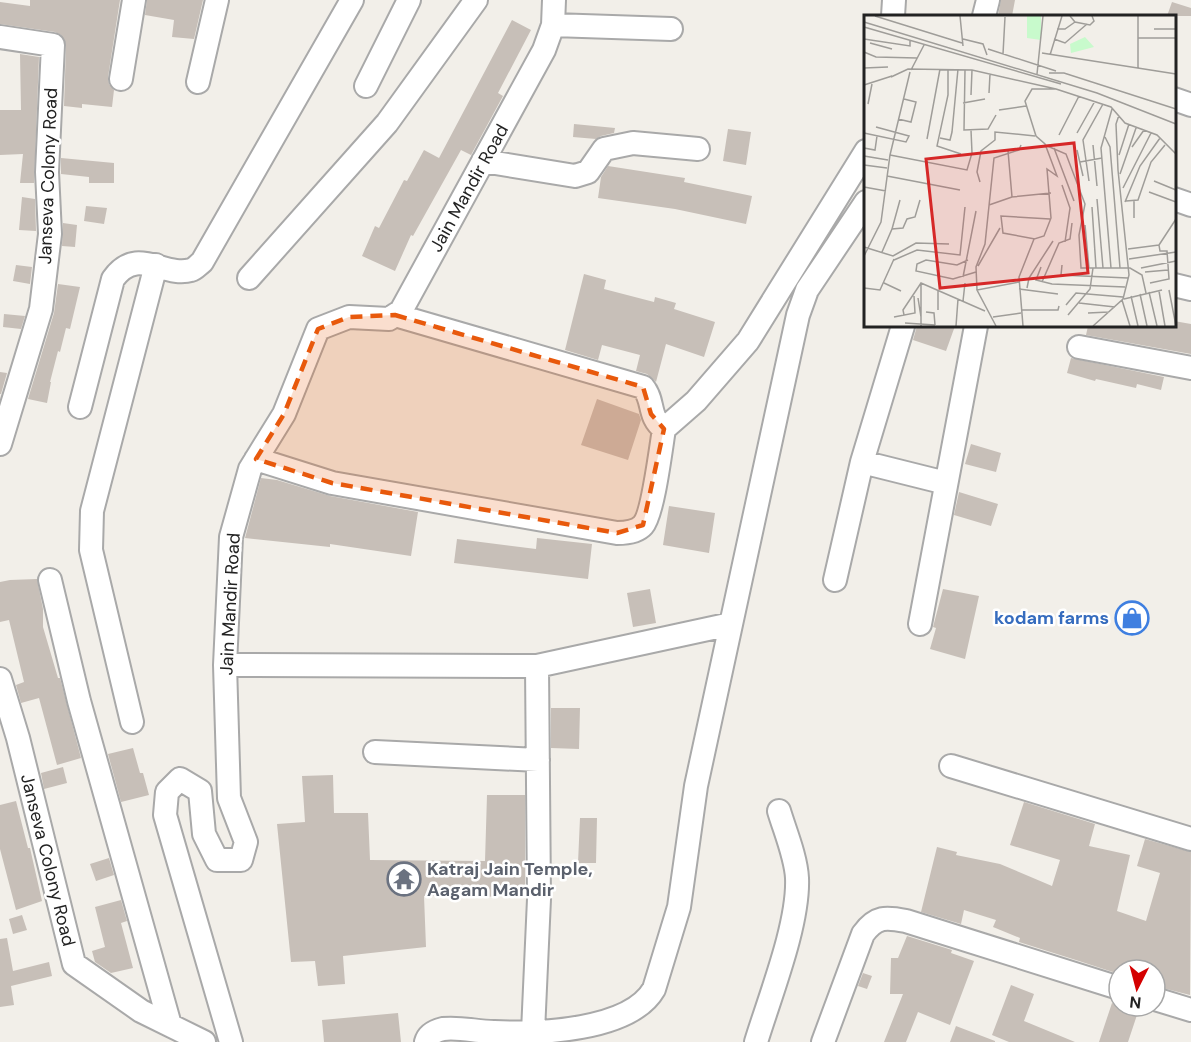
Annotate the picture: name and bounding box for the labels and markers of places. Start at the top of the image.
shop icon: kodam farms [1114,600,1150,636]
place label: kodam farms [994,606,1109,630]
place label: Katraj Jain Temple, Aagam Mandir [427,857,593,902]
temple icon: Katraj Jain Temple, Aagam Mandir [386,861,422,897]

